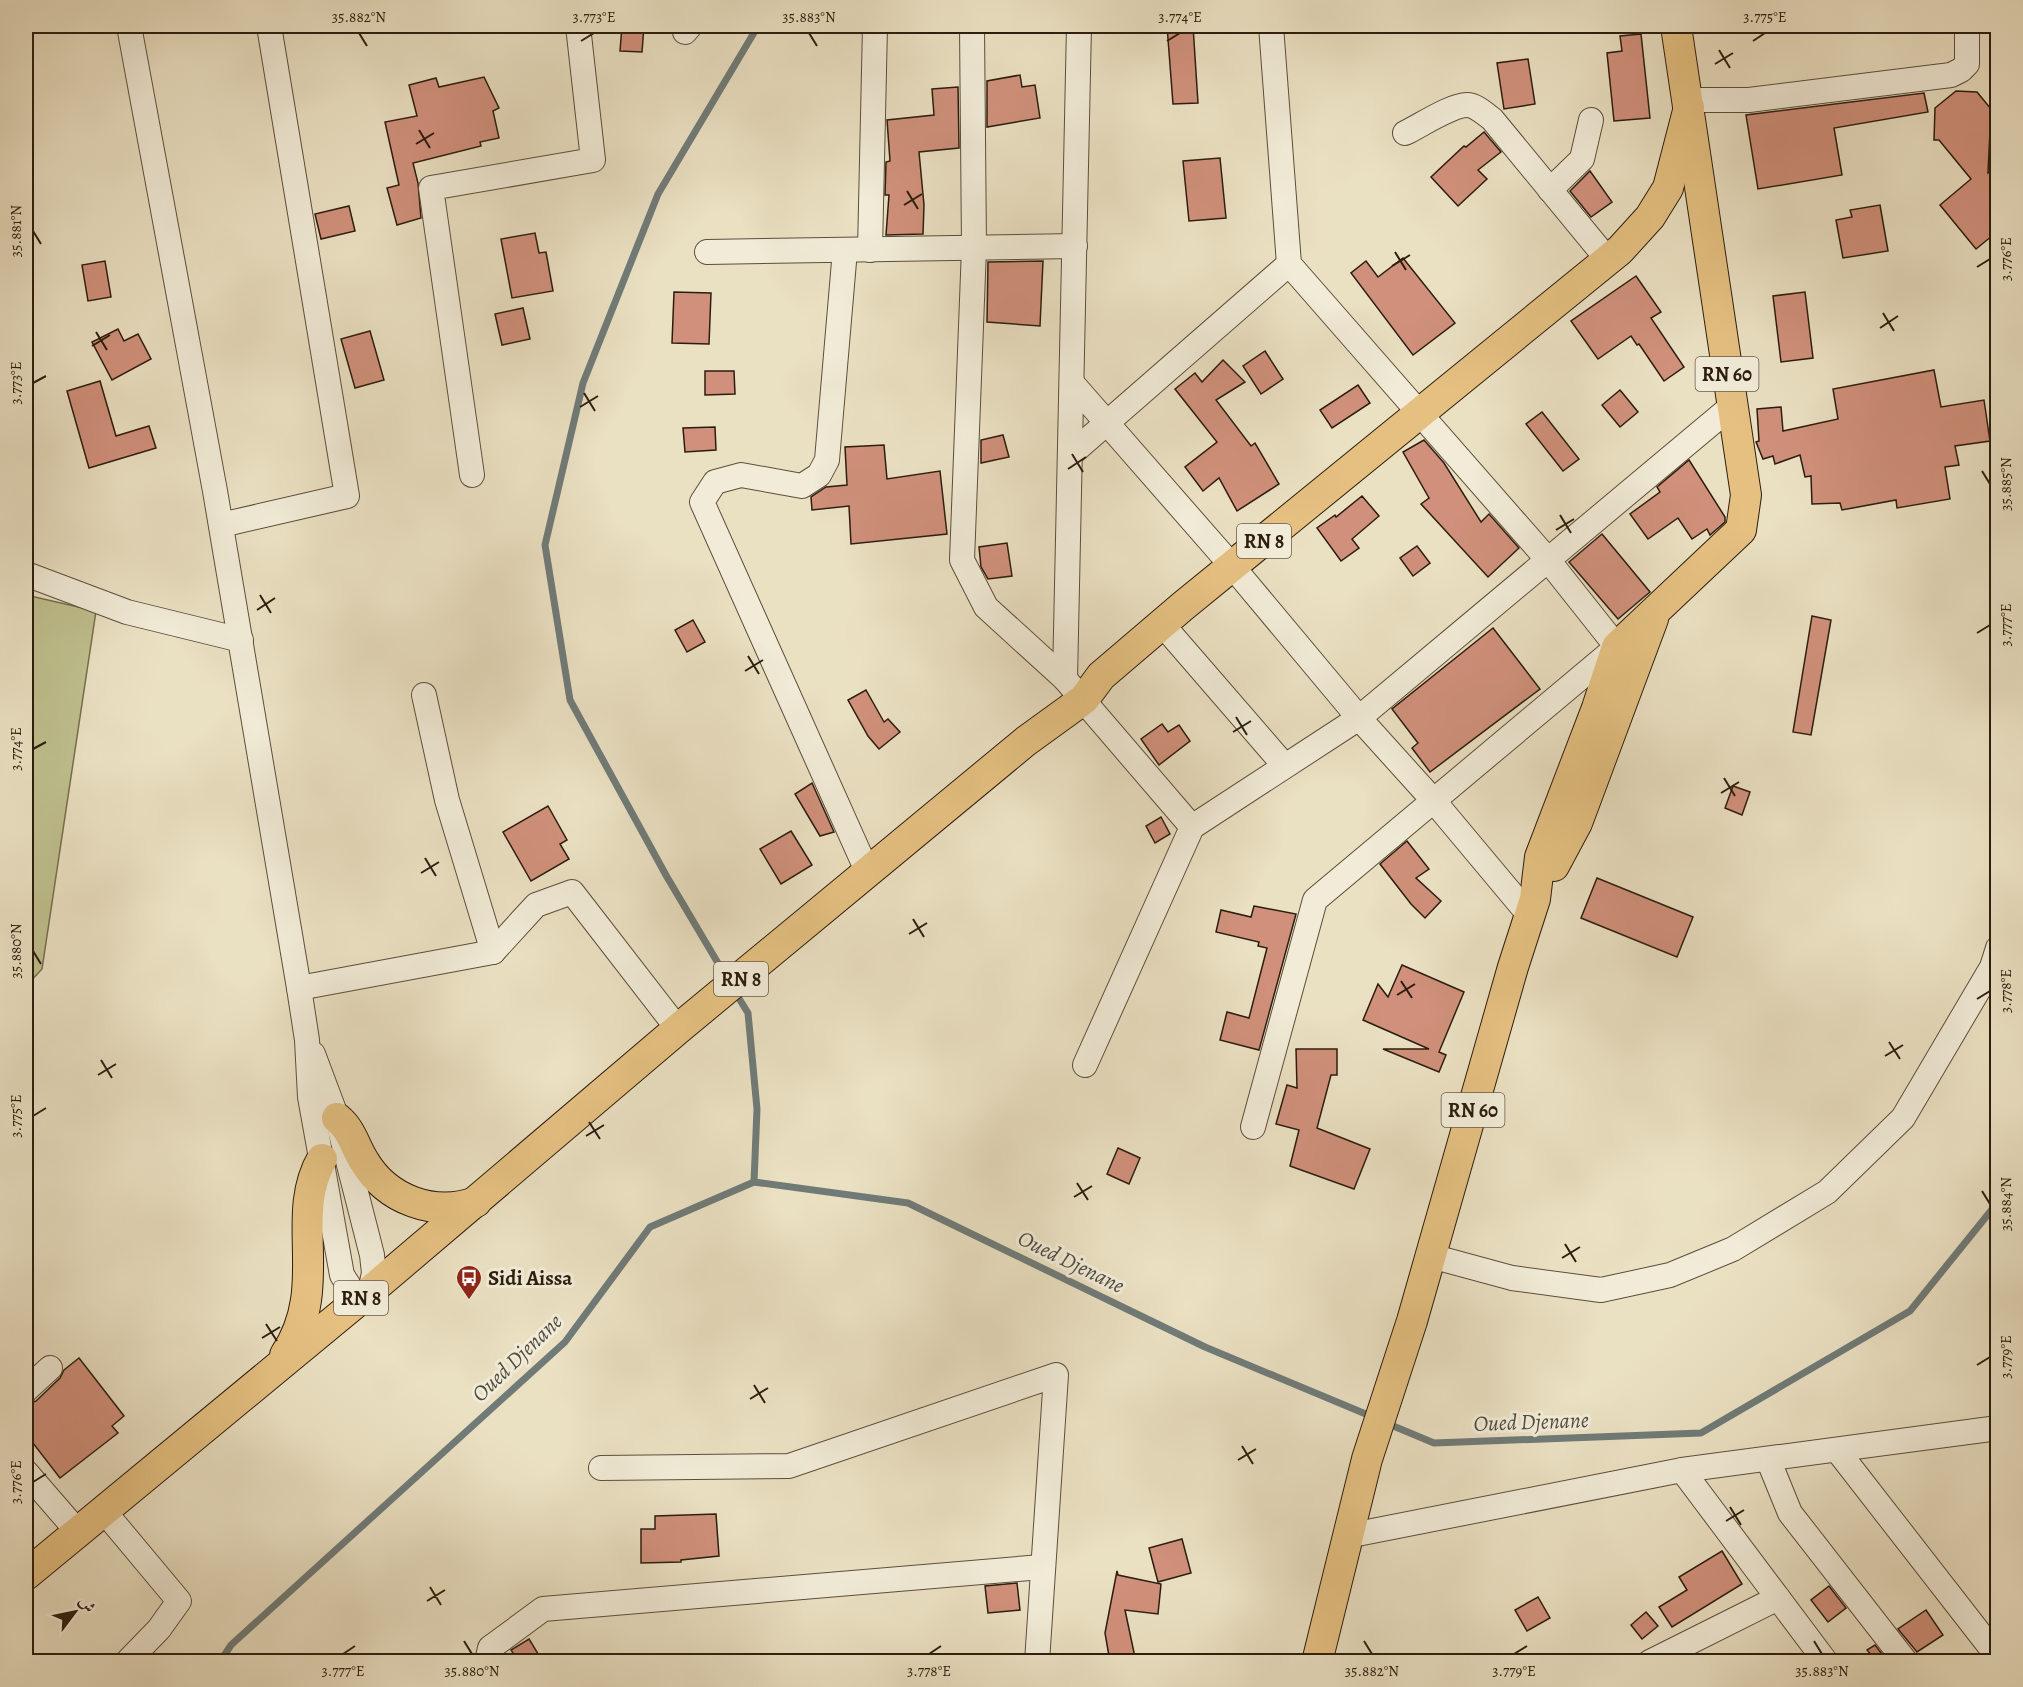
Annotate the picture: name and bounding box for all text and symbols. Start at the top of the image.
text: 35.882°N [332,7,386,27]
text: 3.773°E [572,7,616,27]
text: 35.883°N [782,7,836,27]
text: 3.774°E [1158,7,1202,27]
text: 3.775°E [1743,7,1787,27]
text: 35.881°N [6,205,26,257]
text: 3.776°E [1996,237,2016,281]
road number: RN 60 [1696,357,1758,391]
text: 3.773°E [6,361,26,405]
text: 35.885°N [1996,457,2016,511]
road number: RN 8 [1237,524,1291,558]
text: 3.777°E [1996,603,2016,647]
text: 3.774°E [6,727,26,771]
text: 35.880°N [6,923,26,979]
road number: RN 8 [714,962,768,996]
text: 3.778°E [1996,969,2016,1013]
road number: RN 60 [1442,1093,1504,1127]
text: 3.775°E [6,1094,26,1138]
text: 35.884°N [1996,1177,2016,1231]
water label: Oued Djenane [1013,1223,1129,1301]
bus stop icon: Sidi Aissa [454,1263,484,1301]
place label: Sidi Aissa [488,1264,573,1292]
road number: RN 8 [334,1281,388,1315]
water label: Oued Djenane [465,1307,569,1409]
text: 3.779°E [1996,1335,2016,1379]
water label: Oued Djenane [1473,1405,1589,1439]
text: 3.776°E [6,1460,26,1504]
north arrow [45,1582,105,1642]
text: ش [73,1592,100,1617]
text: 3.777°E [321,1661,365,1681]
text: 35.880°N [444,1661,500,1681]
text: 3.778°E [907,1661,951,1681]
text: 35.882°N [1345,1661,1399,1681]
text: 3.779°E [1492,1661,1536,1681]
text: 35.883°N [1795,1661,1849,1681]

